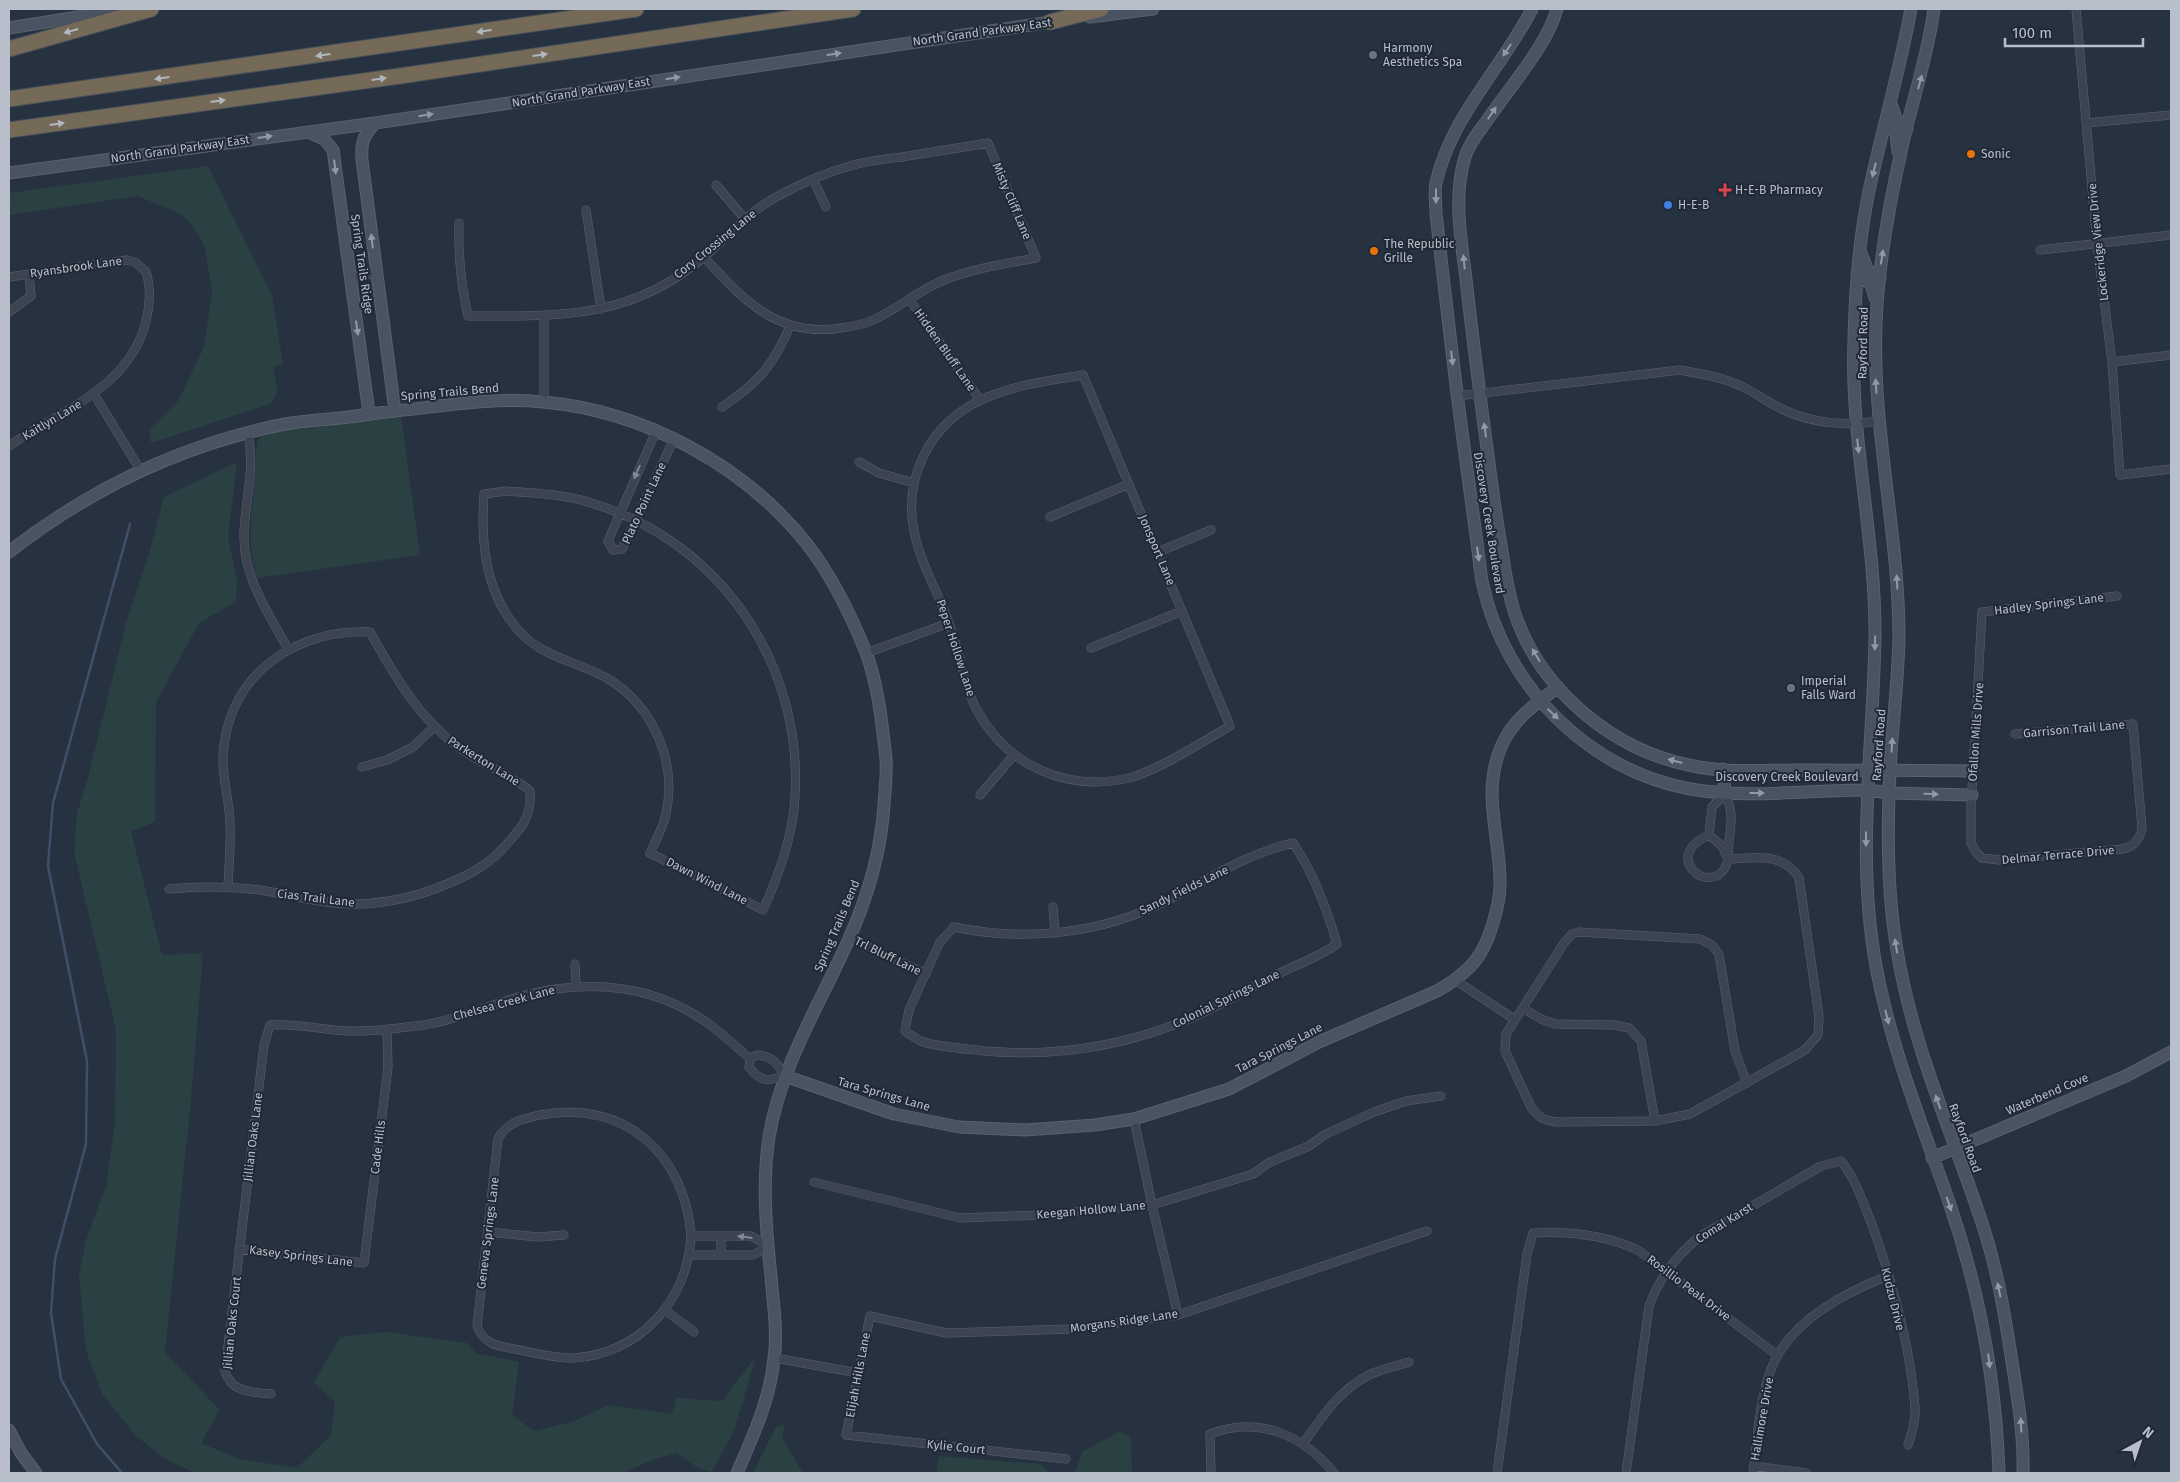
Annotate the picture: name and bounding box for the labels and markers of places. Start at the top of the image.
place label: Harmony Aesthetics Spa [1383,41,1462,69]
marker: Harmony Aesthetics Spa [1367,49,1379,61]
place label: Sonic [1981,147,2011,161]
marker: Sonic [1965,148,1977,160]
place label: H-E-B Pharmacy [1735,183,1823,197]
marker: H-E-B Pharmacy [1719,184,1731,196]
place label: H-E-B [1678,198,1709,212]
marker: H-E-B [1662,199,1674,211]
place label: The Republic Grille [1384,237,1455,265]
marker: The Republic Grille [1368,245,1380,257]
place label: Imperial Falls Ward [1801,674,1856,702]
marker: Imperial Falls Ward [1785,682,1797,694]

